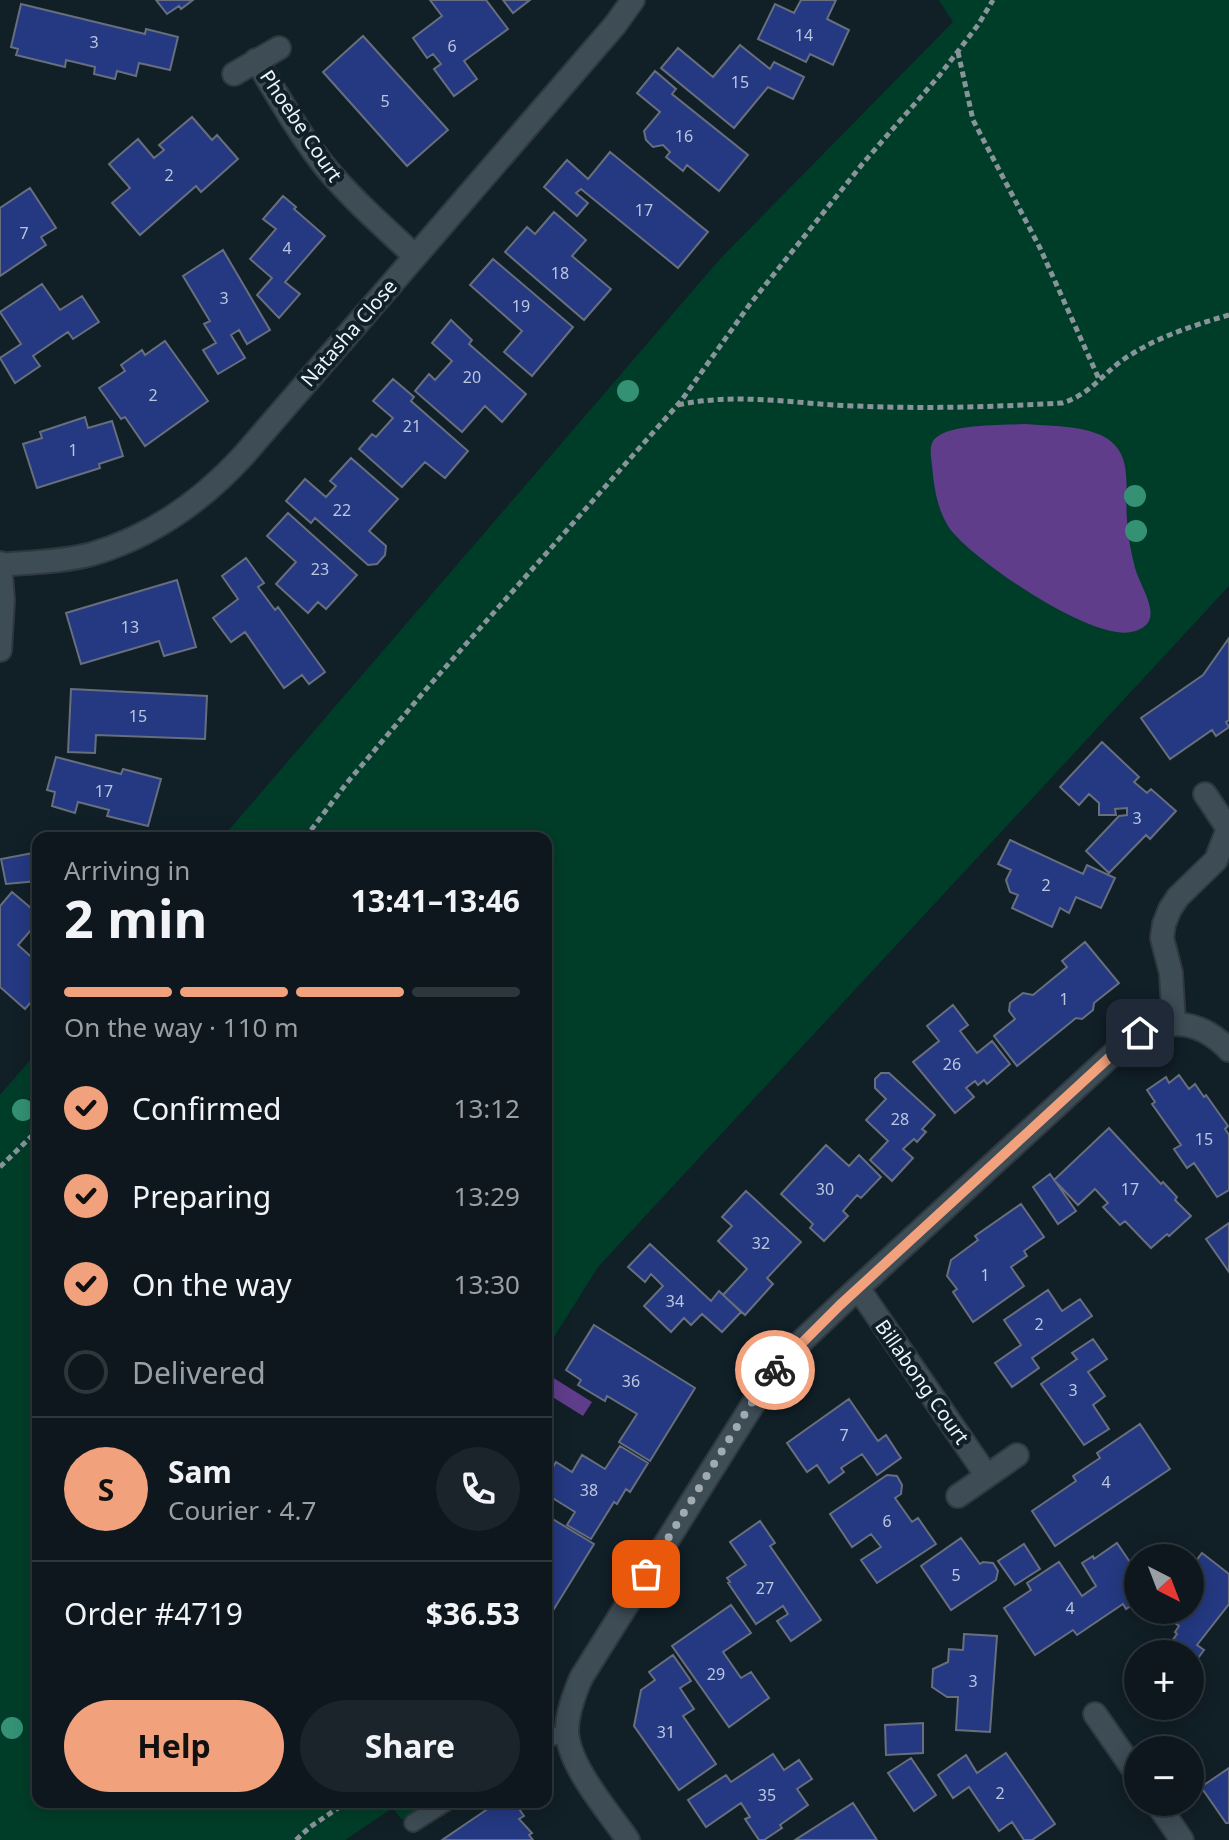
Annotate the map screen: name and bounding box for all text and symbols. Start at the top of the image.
house number: 14 [795,24,813,46]
house number: 3 [89,31,99,53]
house number: 6 [447,35,457,57]
street label: Phoebe Court [254,65,349,187]
house number: 15 [731,71,749,93]
house number: 5 [380,90,390,112]
house number: 16 [675,125,693,147]
house number: 2 [164,164,174,186]
house number: 17 [635,199,653,221]
house number: 7 [19,222,29,244]
house number: 4 [282,237,292,259]
house number: 18 [551,262,569,284]
street label: Natasha Close [294,273,403,392]
house number: 3 [219,287,229,309]
house number: 19 [512,295,530,317]
house number: 20 [463,366,481,388]
house number: 2 [148,384,158,406]
house number: 21 [403,415,421,437]
house number: 1 [68,439,78,461]
house number: 22 [333,499,351,521]
house number: 23 [311,558,329,580]
house number: 13 [121,616,139,638]
house number: 15 [129,705,147,727]
house number: 17 [95,780,113,802]
house number: 3 [1132,807,1142,829]
text: Arriving in [64,852,190,888]
house number: 2 [1041,874,1051,896]
text: 13:41–13:46 [351,880,520,921]
text: 2 min [64,882,207,953]
house number: 1 [1059,988,1069,1010]
pin [1106,999,1174,1067]
text: On the way · 110 m [64,1009,298,1045]
icon: home [1118,1011,1162,1055]
house number: 26 [943,1053,961,1075]
icon: check [64,1086,108,1130]
text: Confirmed [132,1088,282,1129]
text: 13:12 [454,1090,520,1126]
house number: 28 [891,1108,909,1130]
house number: 15 [1195,1128,1213,1150]
icon: check [64,1174,108,1218]
text: Preparing [132,1176,271,1217]
text: 13:29 [454,1178,520,1214]
house number: 30 [816,1178,834,1200]
house number: 17 [1121,1178,1139,1200]
house number: 32 [752,1232,770,1254]
icon: check [64,1262,108,1306]
text: On the way [132,1264,292,1305]
house number: 1 [980,1264,990,1286]
text: 13:30 [454,1266,520,1302]
house number: 34 [666,1290,684,1312]
house number: 2 [1034,1313,1044,1335]
street label: Billabong Court [869,1314,975,1449]
courier [735,1330,815,1410]
icon: bike [753,1348,797,1392]
text: Delivered [132,1352,266,1393]
house number: 36 [622,1370,640,1392]
house number: 3 [1068,1379,1078,1401]
house number: 7 [839,1424,849,1446]
button: phone [436,1447,520,1531]
text: Sam [168,1451,232,1492]
text: S [98,1469,114,1510]
house number: 4 [1101,1471,1111,1493]
house number: 38 [580,1479,598,1501]
text: Courier · 4.7 [168,1492,316,1528]
house number: 6 [882,1510,892,1532]
pin [612,1540,680,1608]
north arrow [1124,1544,1204,1624]
map controls [1124,1544,1204,1816]
icon: bag [624,1552,668,1596]
house number: 5 [951,1564,961,1586]
house number: 27 [756,1577,774,1599]
text: Order #4719 [64,1593,243,1634]
text: $36.53 [426,1593,520,1634]
house number: 4 [1065,1597,1075,1619]
button: + [1124,1640,1204,1720]
house number: 29 [707,1663,725,1685]
house number: 3 [968,1670,978,1692]
button: Help [64,1700,284,1792]
button: Share [300,1700,520,1792]
house number: 31 [657,1721,675,1743]
button: − [1124,1736,1204,1816]
house number: 2 [995,1782,1005,1804]
house number: 35 [758,1784,776,1806]

